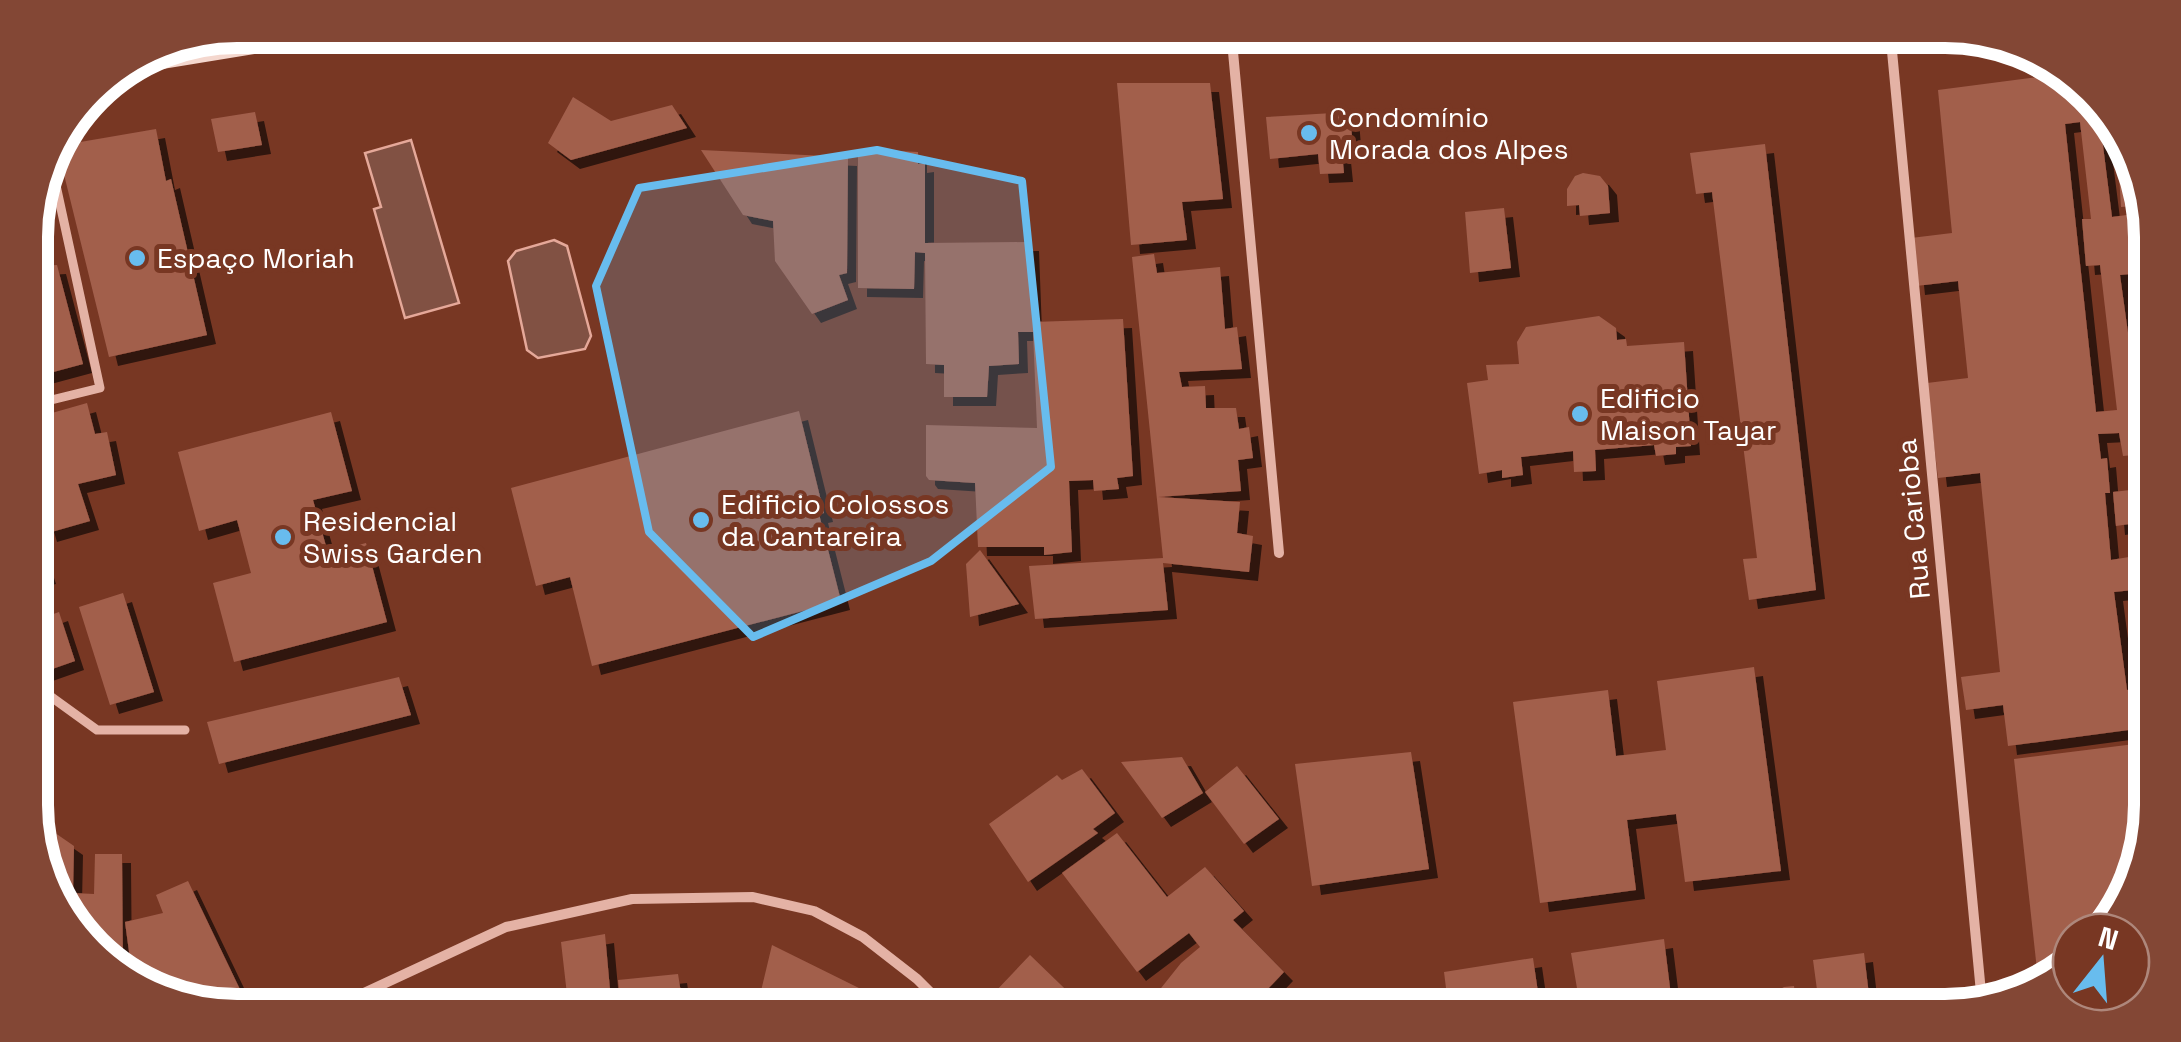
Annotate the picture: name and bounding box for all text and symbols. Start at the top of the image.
place label: Condomínio Morada dos Alpes [1329,99,1568,167]
marker: Condomínio Morada dos Alpes [1298,122,1320,144]
place label: Espaço Moriah [157,240,355,276]
marker: Espaço Moriah [126,247,148,269]
place label: Edificio Maison Tayar [1600,380,1776,448]
marker: Edificio Maison Tayar [1569,403,1591,425]
street label: Rua Carioba [1888,437,1938,601]
place label: Edificio Colossos da Cantareira [721,486,949,554]
place label: Residencial Swiss Garden [303,503,483,571]
marker: Edificio Colossos da Cantareira [690,509,712,531]
marker: Residencial Swiss Garden [272,526,294,548]
north arrow [2051,912,2151,1012]
text: N [2094,918,2123,958]

